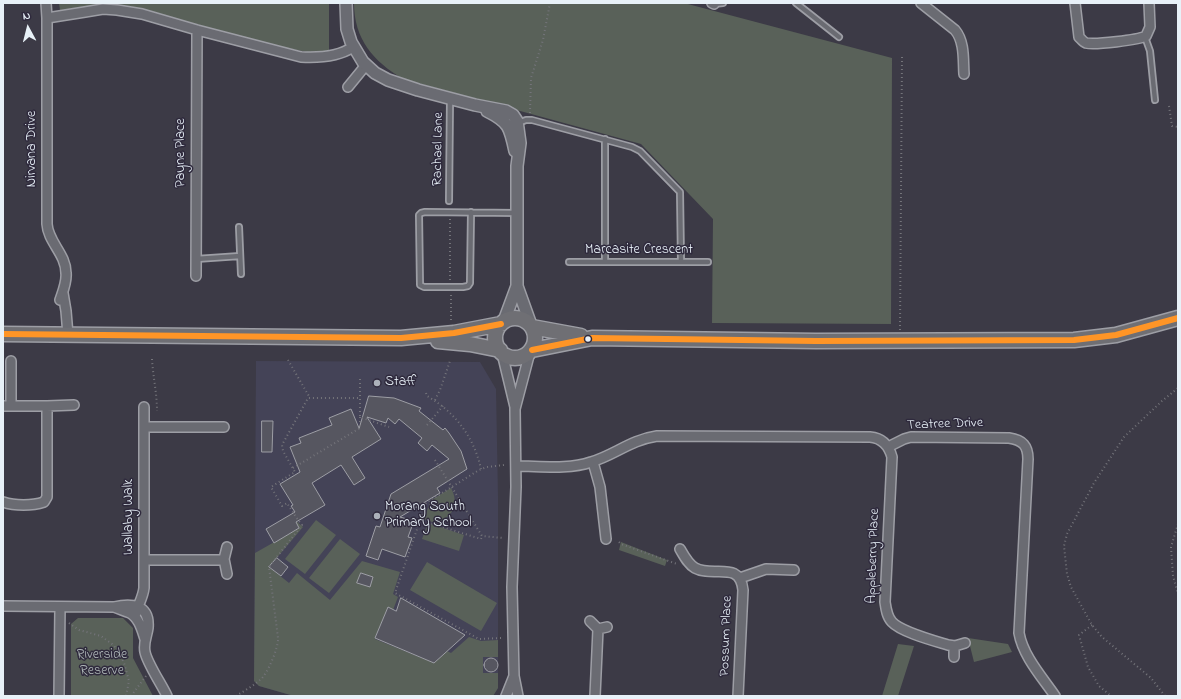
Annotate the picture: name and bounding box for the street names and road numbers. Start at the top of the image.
street label: Nirvana Drive [25,111,41,187]
street label: Rachael Lane [430,112,448,186]
street label: Payne Place [174,119,190,187]
street label: Marcasite Crescent [585,243,693,259]
street label: Teatree Drive [907,415,983,435]
street label: Wallaby Walk [122,479,138,555]
street label: Appleberry Place [864,508,884,604]
street label: Possum Place [717,595,737,677]

